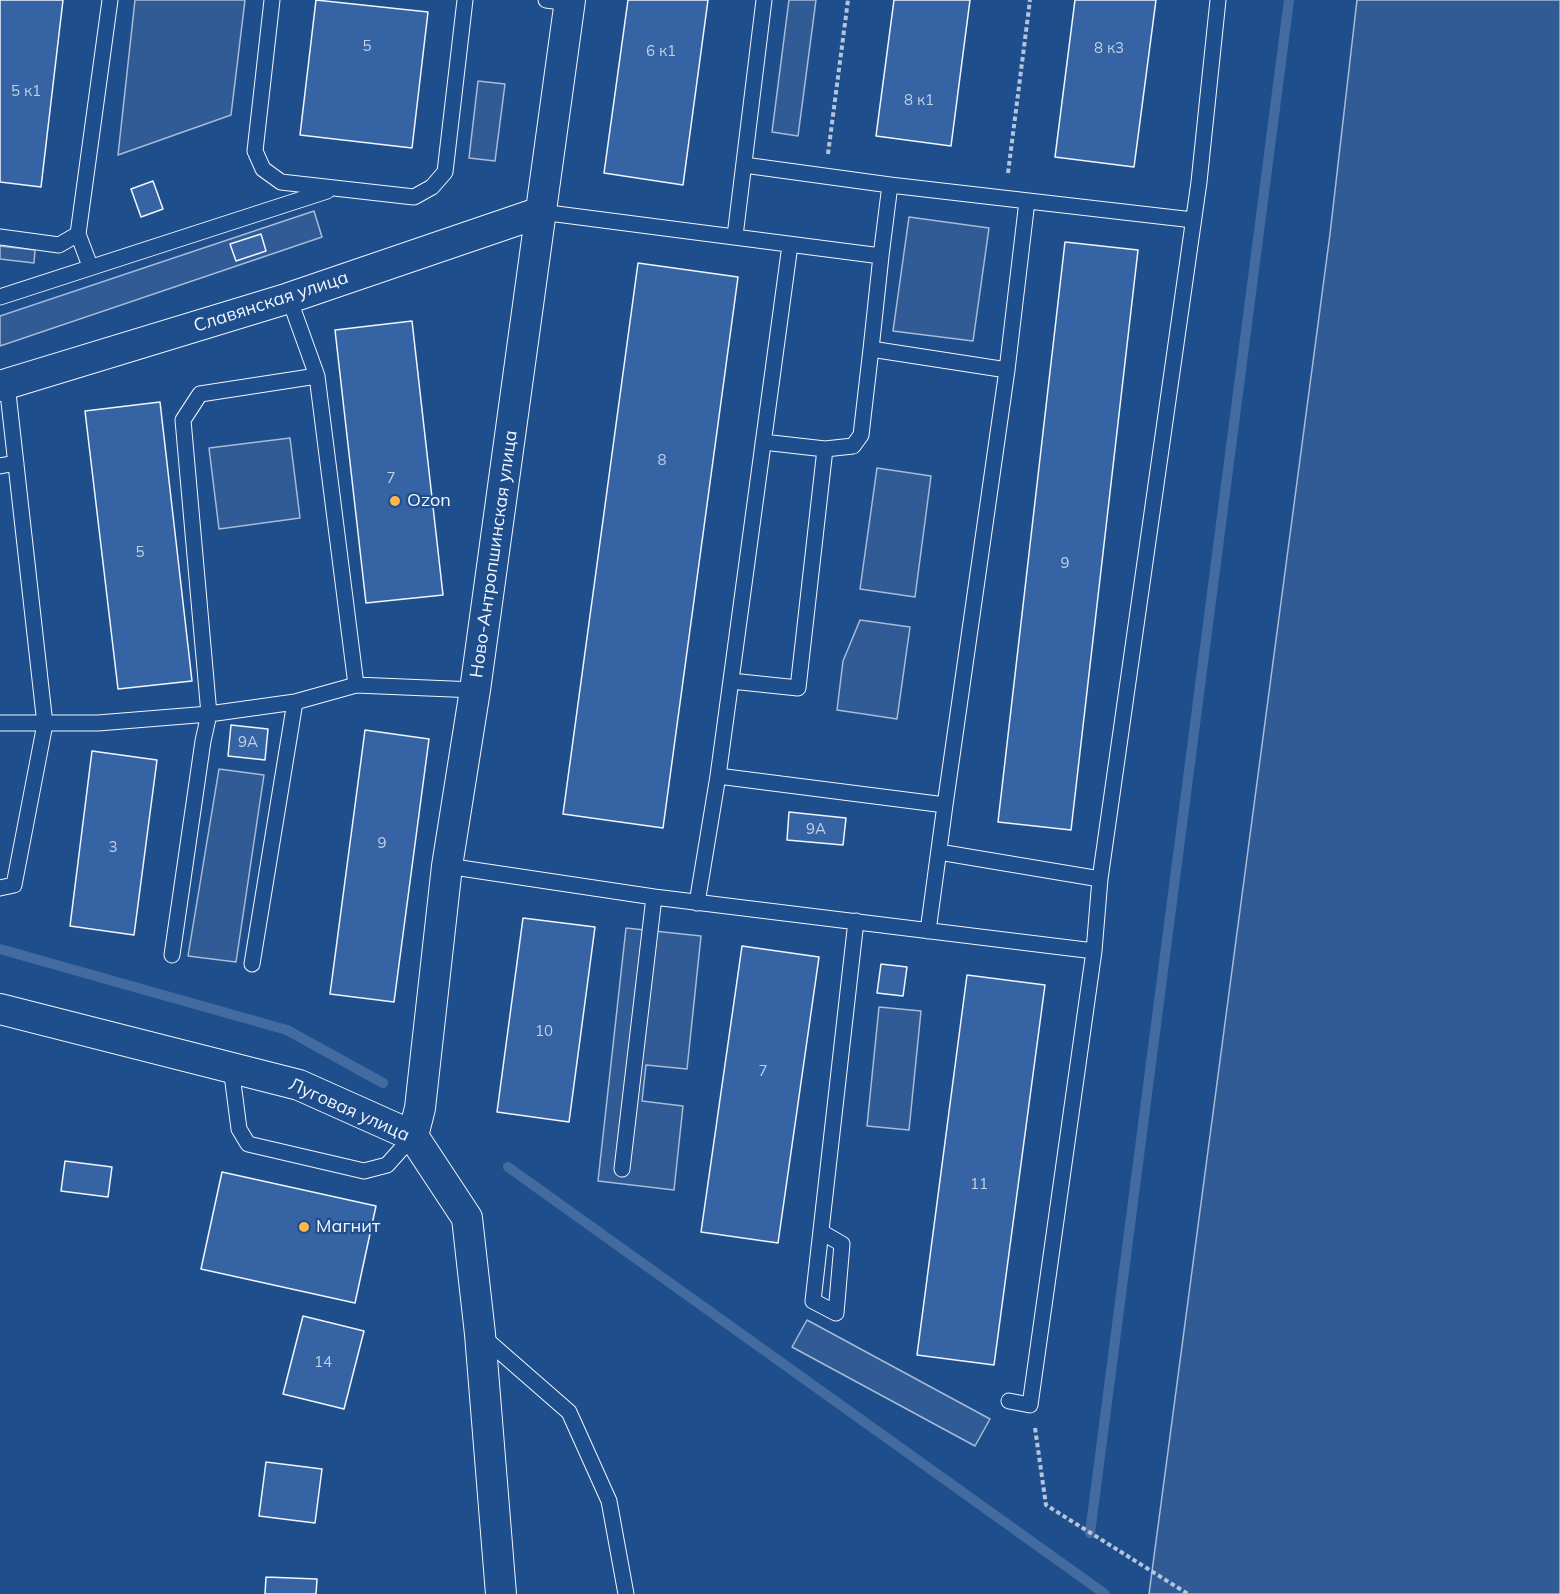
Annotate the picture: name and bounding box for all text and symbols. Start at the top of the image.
house number: 5 [363,37,371,55]
house number: 8 к3 [1094,39,1124,57]
house number: 6 к1 [646,42,676,60]
house number: 5 к1 [11,82,41,100]
house number: 8 к1 [904,91,934,109]
street label: Славянская улица [191,267,351,337]
street label: Ново-Антропшинская улица [466,429,522,679]
house number: 8 [658,451,666,469]
house number: 7 [387,469,395,487]
place label: Ozon [407,490,451,512]
marker: Ozon [388,494,402,508]
house number: 5 [136,543,144,561]
house number: 9 [1061,554,1069,572]
house number: 9А [238,733,258,751]
house number: 9А [806,820,826,838]
house number: 9 [378,834,386,852]
house number: 3 [109,838,117,856]
house number: 10 [535,1022,553,1040]
house number: 7 [759,1062,767,1080]
street label: Луговая улица [285,1074,413,1146]
house number: 11 [970,1175,988,1193]
place label: Магнит [316,1216,380,1238]
marker: Магнит [297,1220,311,1234]
house number: 14 [314,1353,332,1371]

